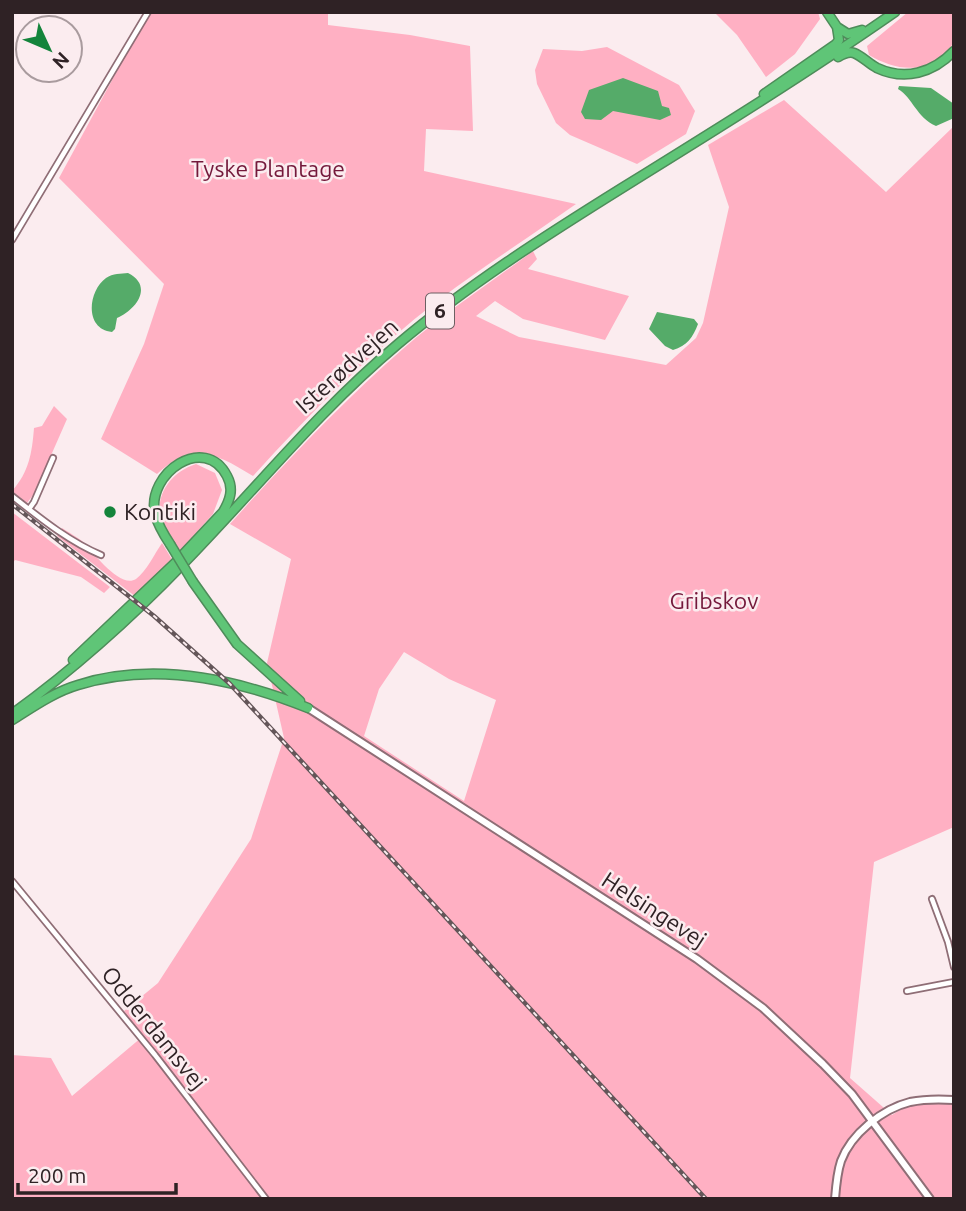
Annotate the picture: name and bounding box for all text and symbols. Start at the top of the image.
north arrow [14,14,84,84]
text: N [48,48,74,74]
park label: Tyske Plantage [191,156,345,181]
road number: 6 [426,294,454,328]
street label: Isterødvejen [291,313,403,418]
place label: Kontiki [124,499,196,524]
marker: Kontiki [102,504,118,520]
park label: Gribskov [670,588,758,613]
street label: Helsingevej [598,867,711,952]
street label: Odderdamsvej [97,961,212,1094]
scale bar [18,1152,175,1196]
text: 200 m [28,1163,86,1187]

